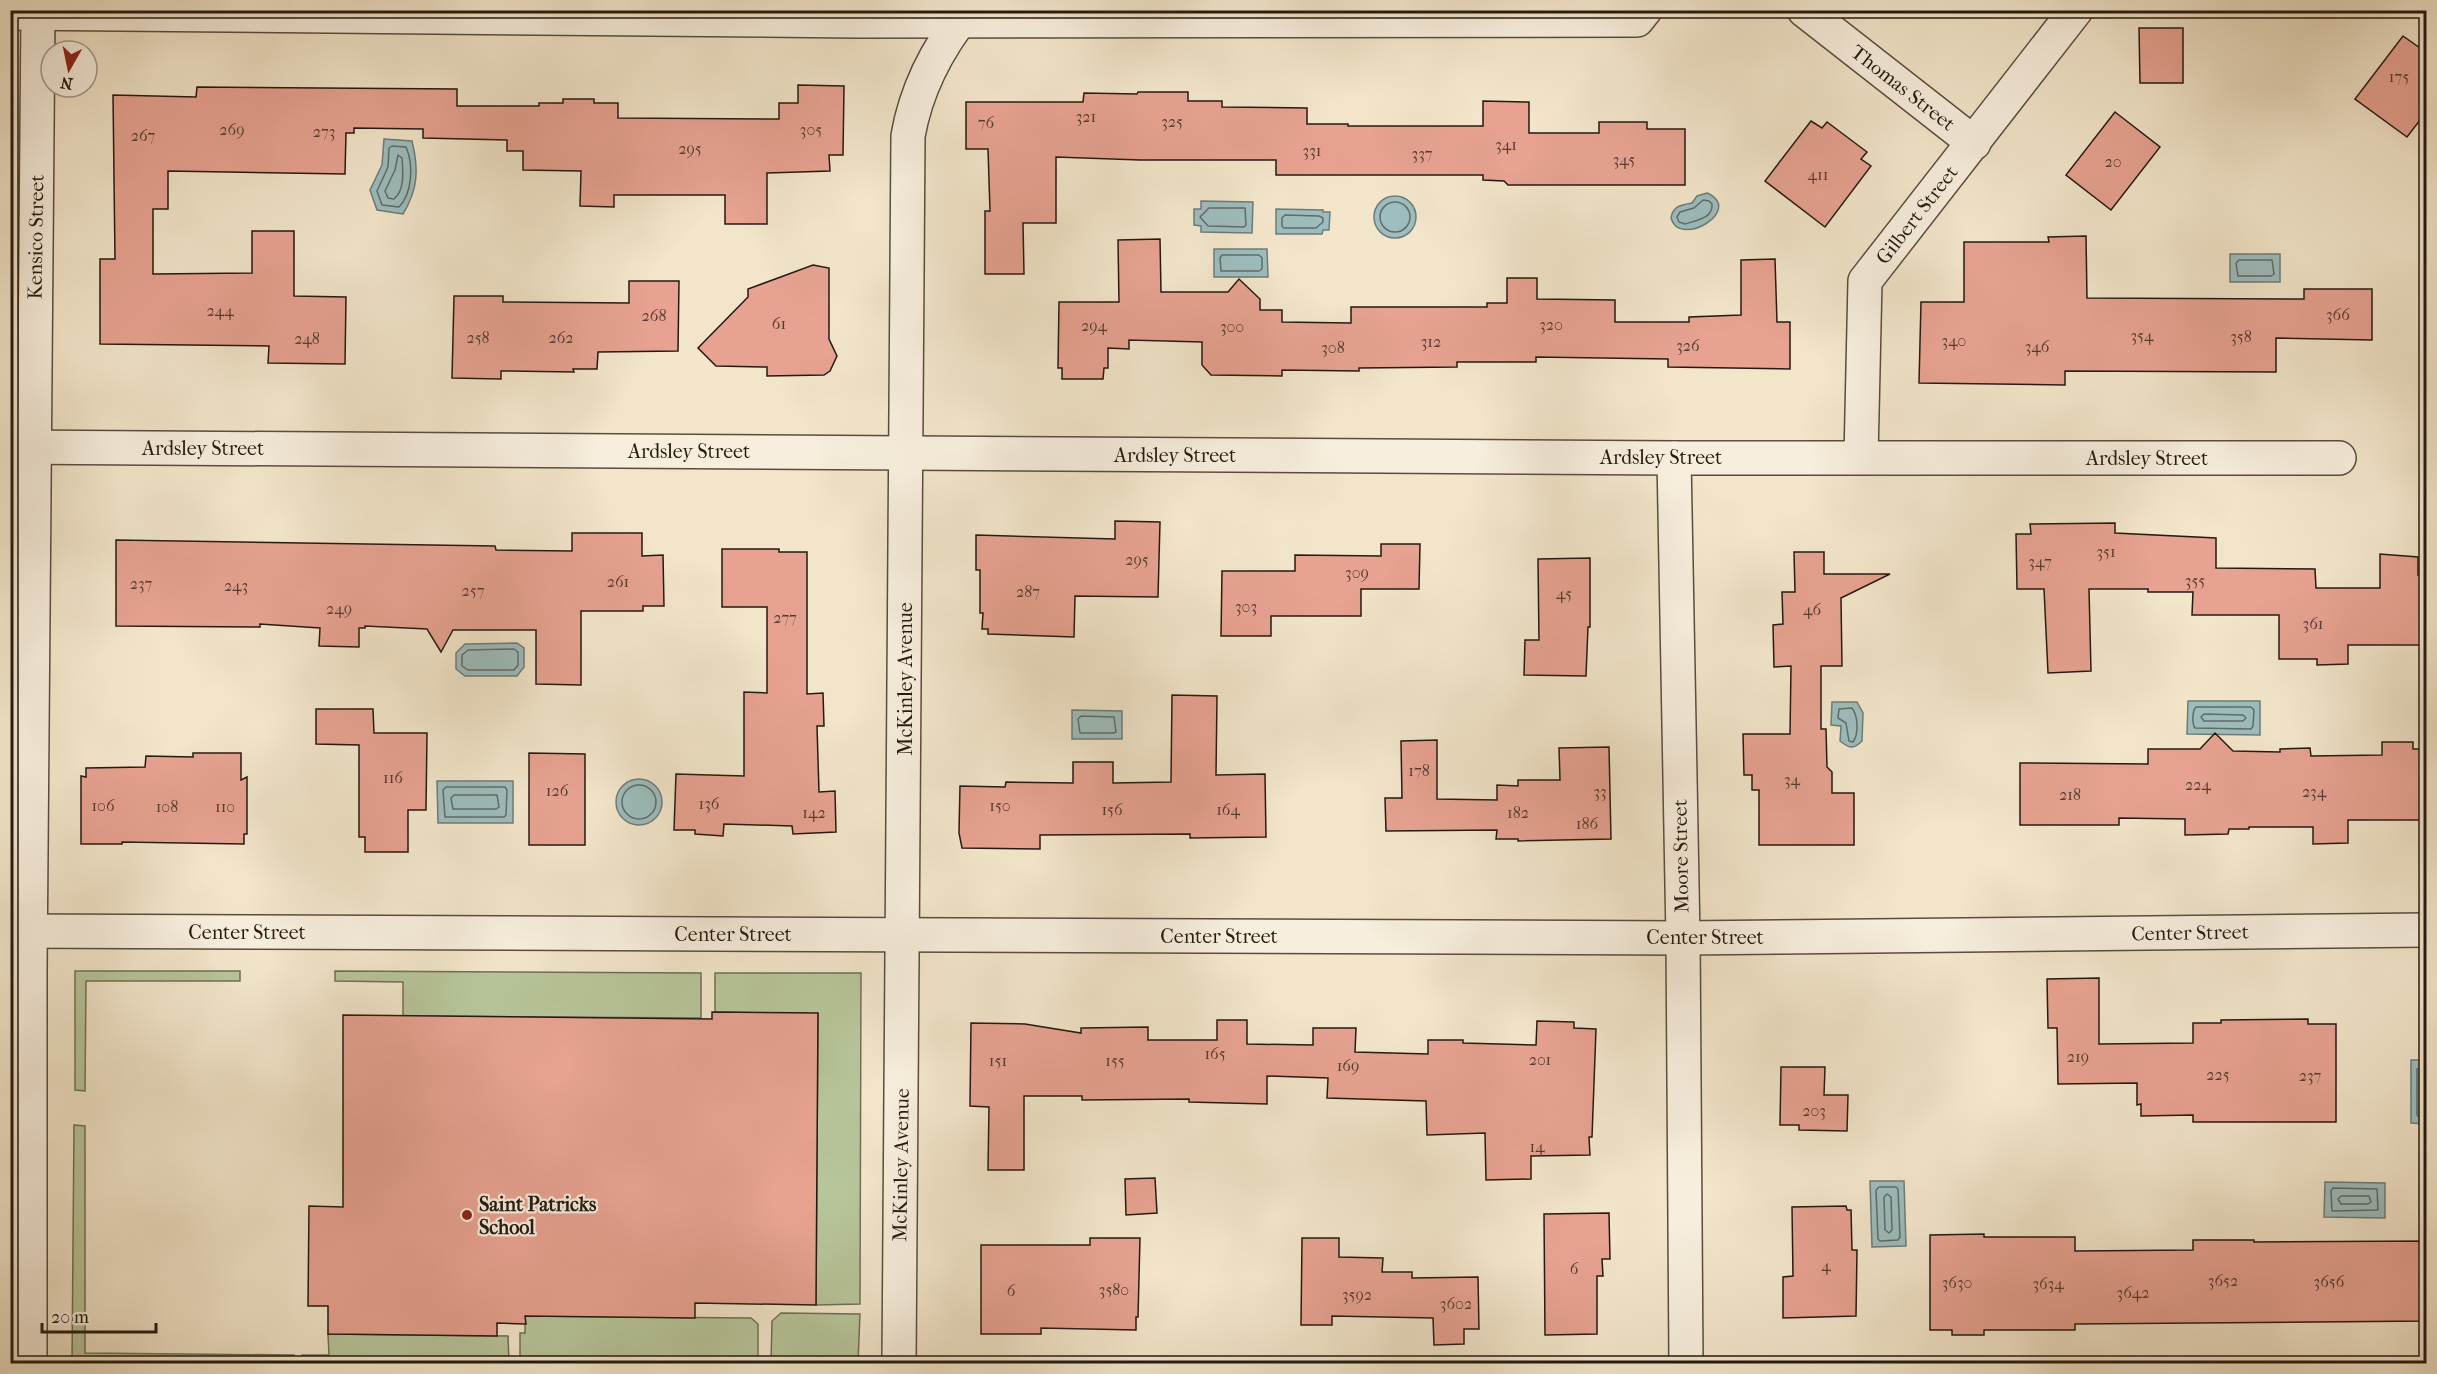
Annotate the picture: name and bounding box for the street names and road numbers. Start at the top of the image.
street label: Thomas Street [1847,40,1959,136]
street label: Gilbert Street [1871,161,1963,269]
street label: Kensico Street [23,174,49,300]
street label: Ardsley Street [141,437,264,460]
street label: Ardsley Street [627,440,750,463]
street label: Ardsley Street [1113,444,1236,467]
street label: Ardsley Street [1599,446,1722,469]
street label: Ardsley Street [2085,447,2208,470]
street label: McKinley Avenue [894,602,917,756]
street label: Moore Street [1669,799,1693,913]
street label: Center Street [2131,920,2249,946]
street label: Center Street [188,921,306,944]
street label: Center Street [674,923,792,946]
street label: Center Street [1160,925,1278,948]
street label: Center Street [1646,926,1764,949]
street label: McKinley Avenue [888,1088,914,1242]

